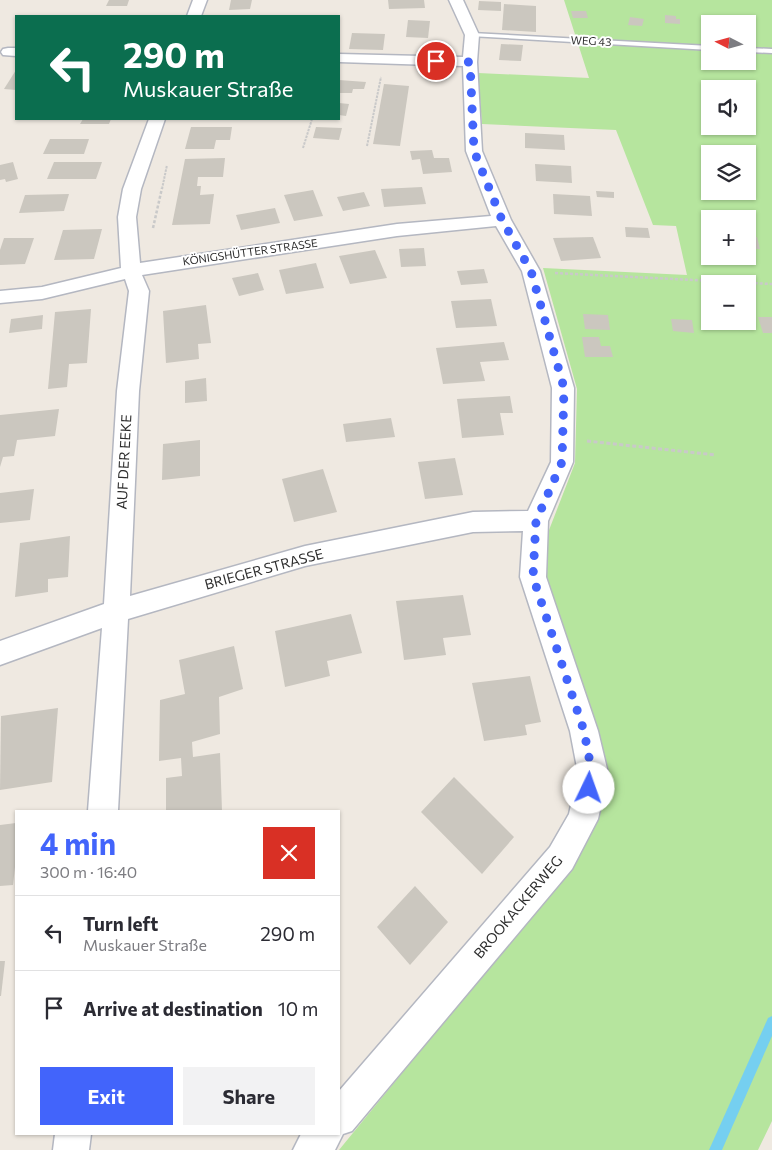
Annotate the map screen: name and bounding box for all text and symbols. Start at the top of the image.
north arrow [701,15,756,70]
map controls [701,15,756,330]
text: 290 m [123,32,225,75]
street label: WEG 43 [570,33,612,48]
icon: left [40,35,105,100]
pin [415,40,457,82]
icon: arrive [422,47,450,75]
text: Muskauer Straße [123,75,293,102]
button: sound [701,80,756,135]
button: layers [701,145,756,200]
button: + [701,210,756,265]
street label: KÖNIGSHÜTTER STRASSE [182,235,318,267]
button: − [701,275,756,330]
street label: AUF DER EEKE [113,414,134,510]
street label: BRIEGER STRASSE [203,545,325,593]
position arrow [562,761,614,813]
text: 4 min [40,824,116,861]
button: close [263,827,315,879]
street label: BROOKACKERWEG [470,852,566,962]
text: 300 m · 16:40 [40,862,137,881]
text: Turn left [83,912,158,935]
icon: left [40,919,68,947]
text: 290 m [260,922,315,945]
text: Muskauer Straße [83,935,207,954]
icon: arrive [40,994,68,1022]
text: Arrive at destination [83,997,263,1020]
text: 10 m [278,997,318,1020]
button: Exit [40,1067,173,1125]
button: Share [183,1067,315,1125]

